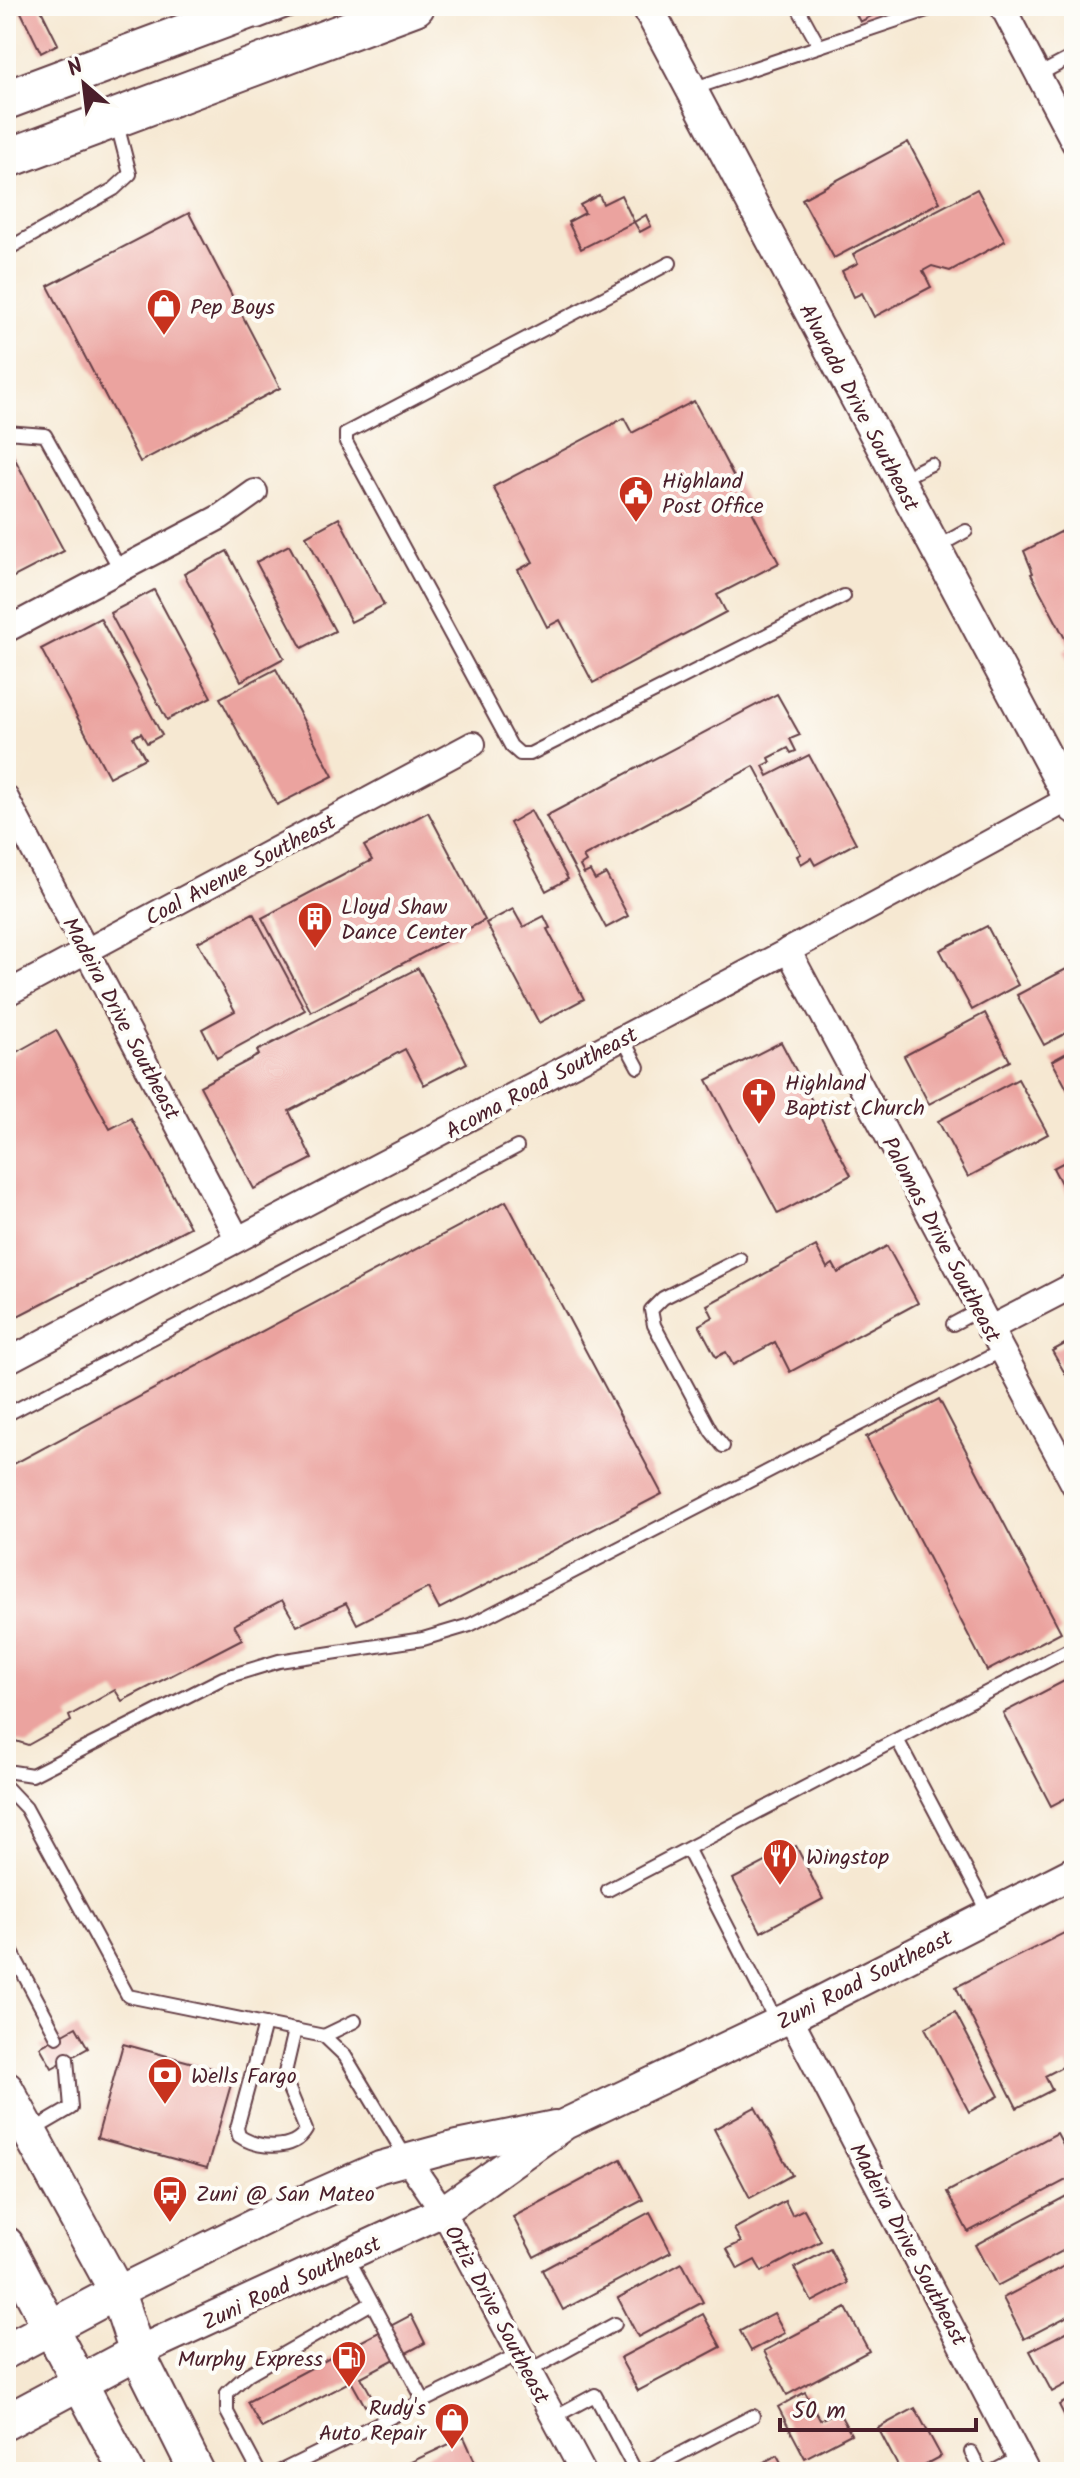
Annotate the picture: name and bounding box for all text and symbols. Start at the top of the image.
north arrow [44,44,124,124]
text: N [61,50,90,87]
shop icon: Pep Boys [145,287,183,337]
place label: Pep Boys [190,291,275,326]
street label: Alvarado Drive Southeast [788,298,928,519]
place label: Highland Post Office [662,465,764,525]
public building icon: Highland Post Office [617,474,655,524]
street label: Coal Avenue Southeast [139,806,343,936]
place label: Lloyd Shaw Dance Center [341,891,468,951]
building icon: Lloyd Shaw Dance Center [296,900,334,950]
street label: Madeira Drive Southeast [51,911,188,1127]
street label: Acoma Road Southeast [440,1018,645,1150]
place label: Highland Baptist Church [785,1067,925,1127]
church icon: Highland Baptist Church [740,1076,778,1126]
street label: Palomas Drive Southeast [871,1131,1009,1350]
restaurant icon: Wingstop [761,1837,799,1887]
place label: Wingstop [806,1841,889,1876]
street label: Zuni Road Southeast [771,1921,960,2041]
bank icon: Wells Fargo [146,2056,184,2106]
place label: Wells Fargo [191,2060,297,2095]
street label: Madeira Drive Southeast [838,2137,975,2353]
bus stop icon: Zuni @ San Mateo [151,2174,189,2224]
place label: Zuni @ San Mateo [196,2178,375,2213]
street label: Ortiz Drive Southeast [434,2219,558,2411]
street label: Zuni Road Southeast [197,2227,388,2341]
fuel station icon: Murphy Express [330,2339,368,2389]
place label: Murphy Express [178,2343,324,2378]
scale bar [780,2382,976,2432]
place label: Rudy's Auto Repair [319,2392,428,2452]
text: 50 m [792,2392,846,2431]
shop icon: Rudy's Auto Repair [433,2401,471,2451]

